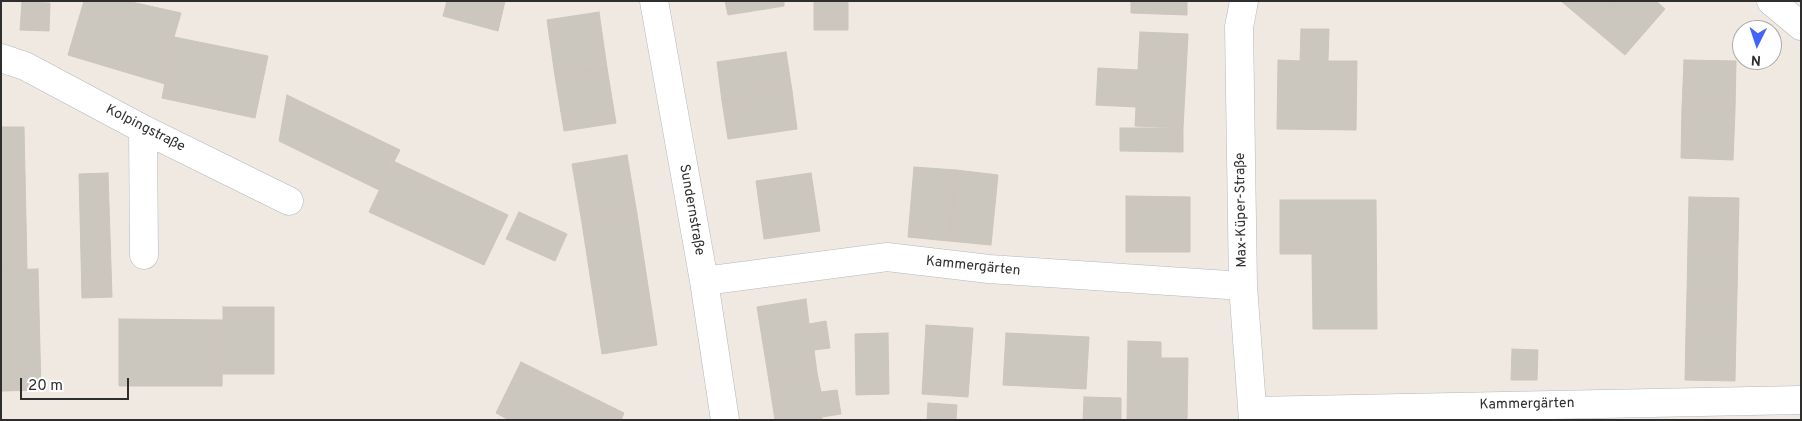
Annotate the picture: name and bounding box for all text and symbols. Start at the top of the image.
north arrow [1732,20,1782,70]
text: N [1750,51,1762,68]
street label: Kolpingstraße [103,102,187,156]
street label: Max-Küper-Straße [1233,152,1251,268]
street label: Sundernstraße [675,163,707,257]
street label: Kammergärten [925,254,1021,280]
scale bar [22,368,131,400]
text: 20 m [28,377,63,396]
street label: Kammergärten [1479,396,1575,414]

